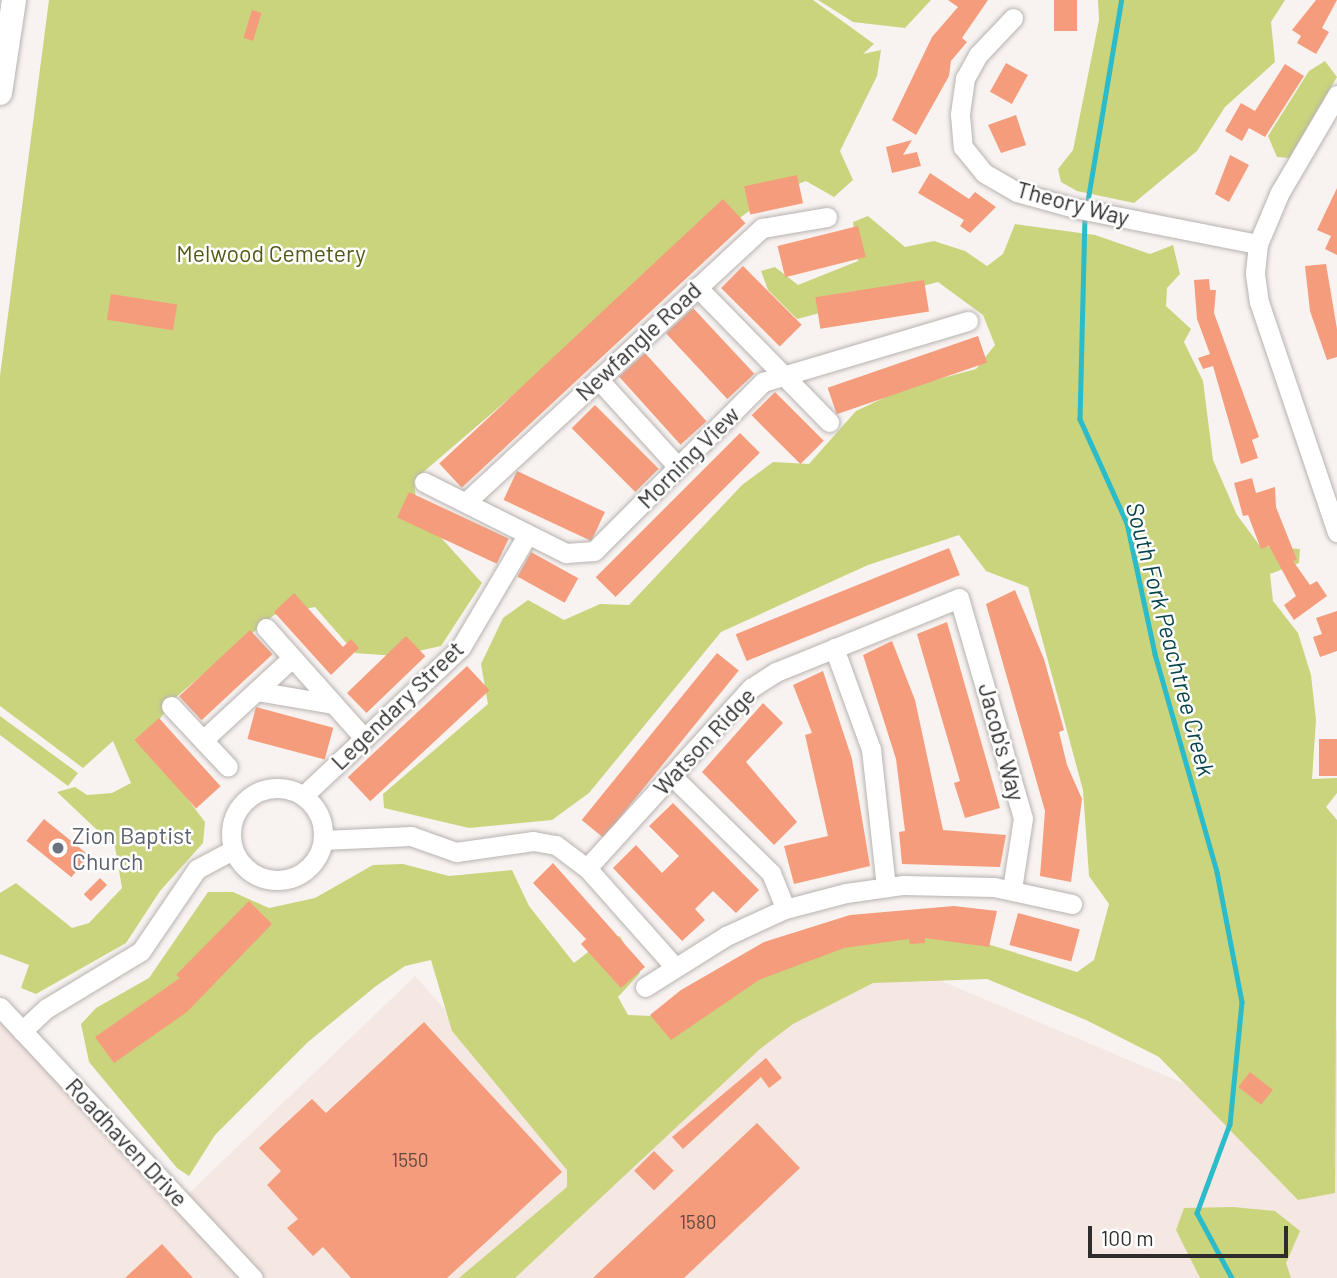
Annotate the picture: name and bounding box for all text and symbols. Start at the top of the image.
street label: Theory Way [1014,175,1132,231]
park label: Melwood Cemetery [176,239,366,267]
street label: Newfangle Road [570,276,706,406]
street label: Morning View [631,400,745,514]
water label: South Fork Peachtree Creek [1121,499,1221,779]
street label: Legendary Street [325,635,469,775]
street label: Jacob's Way [973,680,1031,804]
street label: Watson Ridge [647,682,761,800]
place label: Zion Baptist Church [72,821,192,875]
marker: Zion Baptist Church [50,840,66,856]
street label: Roadhaven Drive [60,1072,194,1212]
house number: 1550 [392,1149,428,1171]
house number: 1580 [679,1211,717,1233]
scale bar [1092,1212,1292,1256]
text: 100 m [1101,1225,1154,1250]

